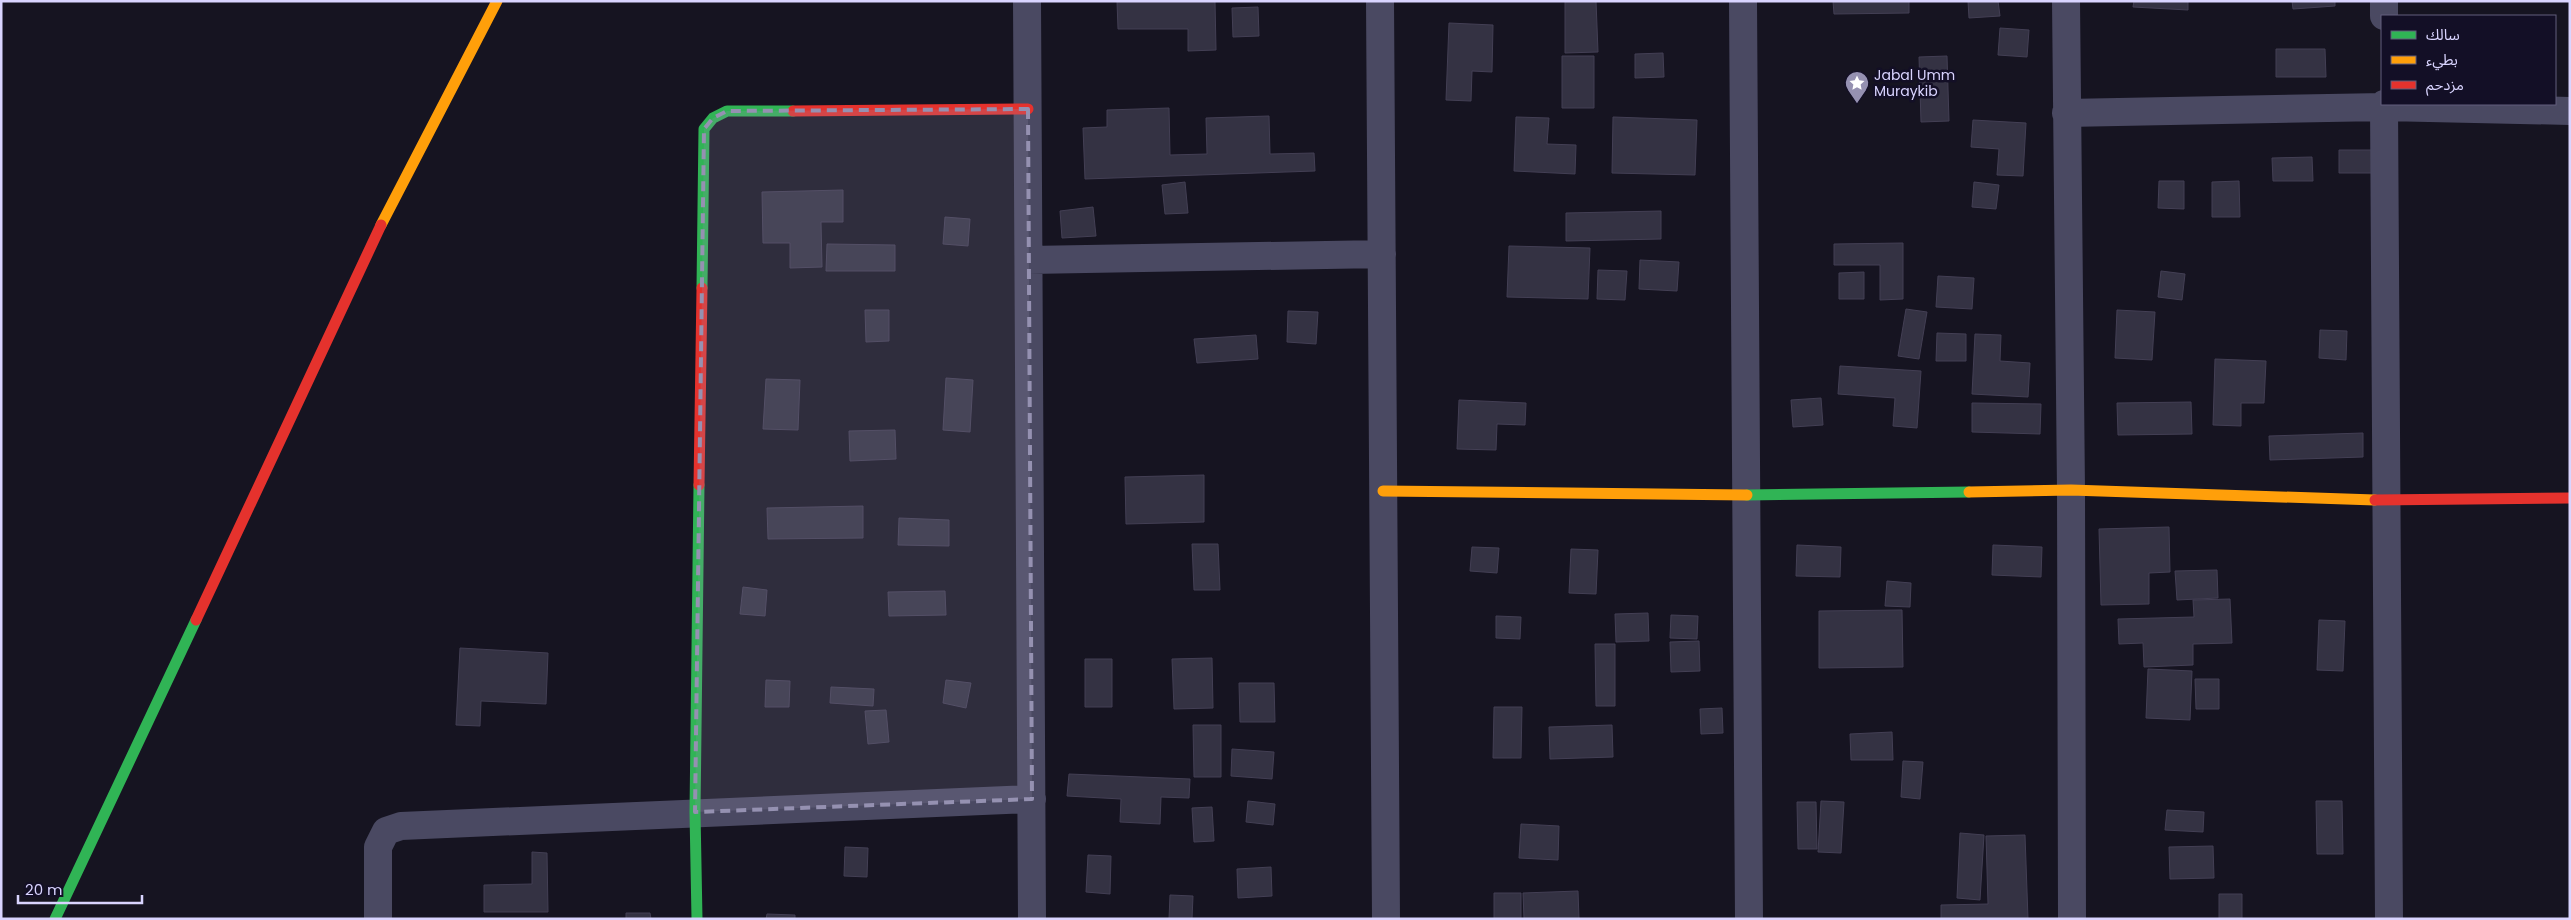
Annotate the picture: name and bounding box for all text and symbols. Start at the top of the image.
legend [2381,15,2556,105]
text: سالك [2426,24,2460,45]
text: بطيء [2426,49,2458,71]
place label: Jabal Umm Muraykib [1874,65,1955,101]
place icon: Jabal Umm Muraykib [1844,70,1870,104]
text: مزدحم [2426,74,2464,96]
scale bar [18,872,141,904]
text: 20 m [25,879,63,900]

